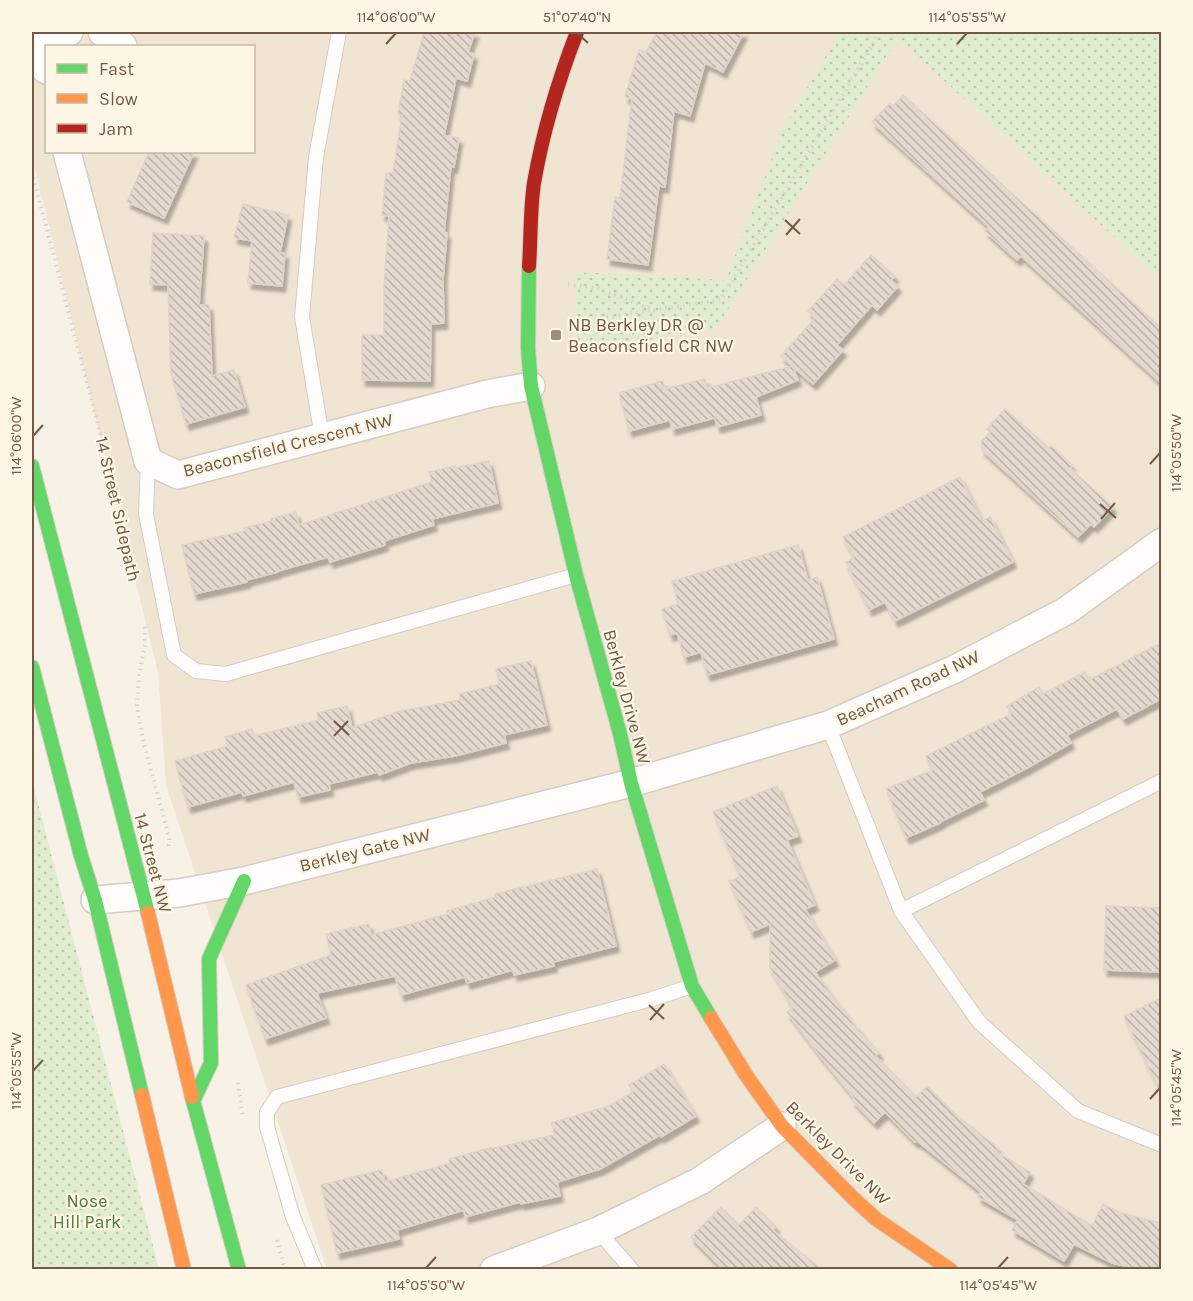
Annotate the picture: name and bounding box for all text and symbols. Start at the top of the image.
text: 114°06'00"W [357,8,436,26]
text: 51°07'40"N [543,8,611,26]
text: 114°05'55"W [928,8,1006,26]
legend [45,45,255,153]
text: Fast [99,58,134,80]
text: Slow [99,88,138,110]
text: Jam [99,118,133,140]
place label: NB Berkley DR @ Beaconsfield CR NW [568,314,733,357]
marker: NB Berkley DR @ Beaconsfield CR NW [549,328,563,342]
text: 114°06'00"W [7,396,25,475]
street label: Beaconsfield Crescent NW [181,408,395,482]
text: 114°05'50"W [1167,413,1185,492]
street label: 14 Street Sidepath [91,434,145,584]
street label: Berkley Drive NW [598,627,656,767]
street label: Beacham Road NW [833,645,983,731]
street label: 14 Street NW [129,811,177,915]
street label: Berkley Gate NW [297,823,433,877]
text: 114°05'55"W [7,1032,25,1110]
text: 114°05'45"W [1167,1049,1185,1127]
street label: Berkley Drive NW [781,1096,895,1210]
park label: Nose Hill Park [53,1190,121,1233]
text: 114°05'50"W [387,1276,466,1294]
text: 114°05'45"W [959,1276,1037,1294]

